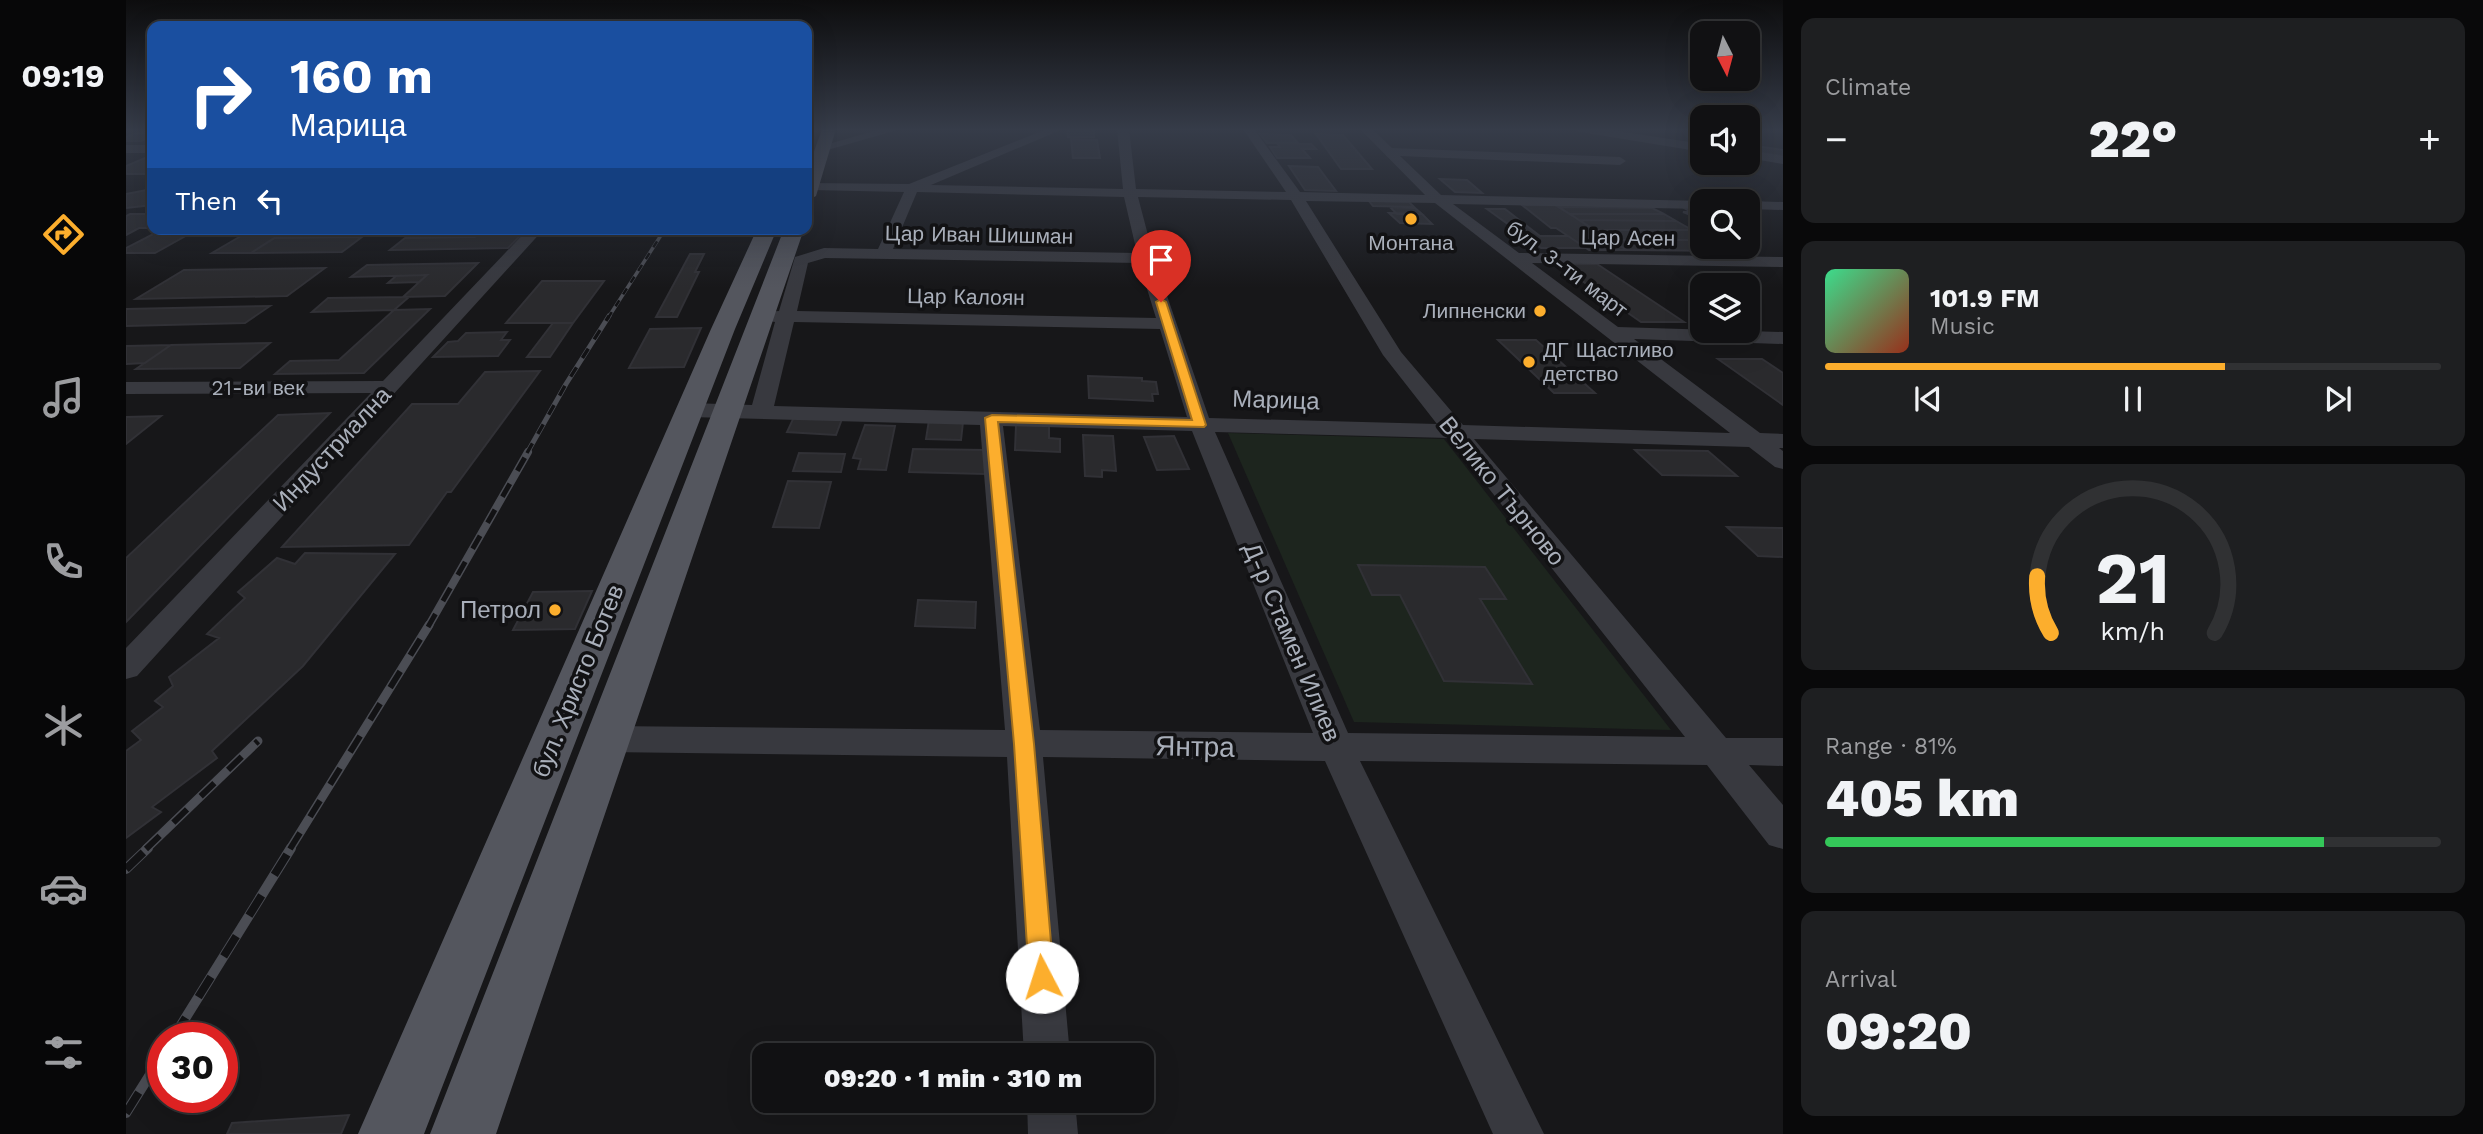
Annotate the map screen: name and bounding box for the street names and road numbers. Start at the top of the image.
street label: бул. 3-ти март [1502,215,1633,322]
street label: Цар Иван Шишман [885,220,1073,249]
street label: Цар Асен [1581,224,1675,251]
street label: Цар Калоян [907,283,1025,310]
street label: 21-ви век [212,375,305,400]
street label: Индустриална [267,380,397,517]
street label: Марица [1232,384,1321,416]
street label: Велико Търново [1433,411,1571,571]
street label: Д-р Стамен Илиев [1237,538,1347,746]
street label: бул. Христо Ботев [526,580,630,782]
street label: Янтра [1155,729,1236,764]

